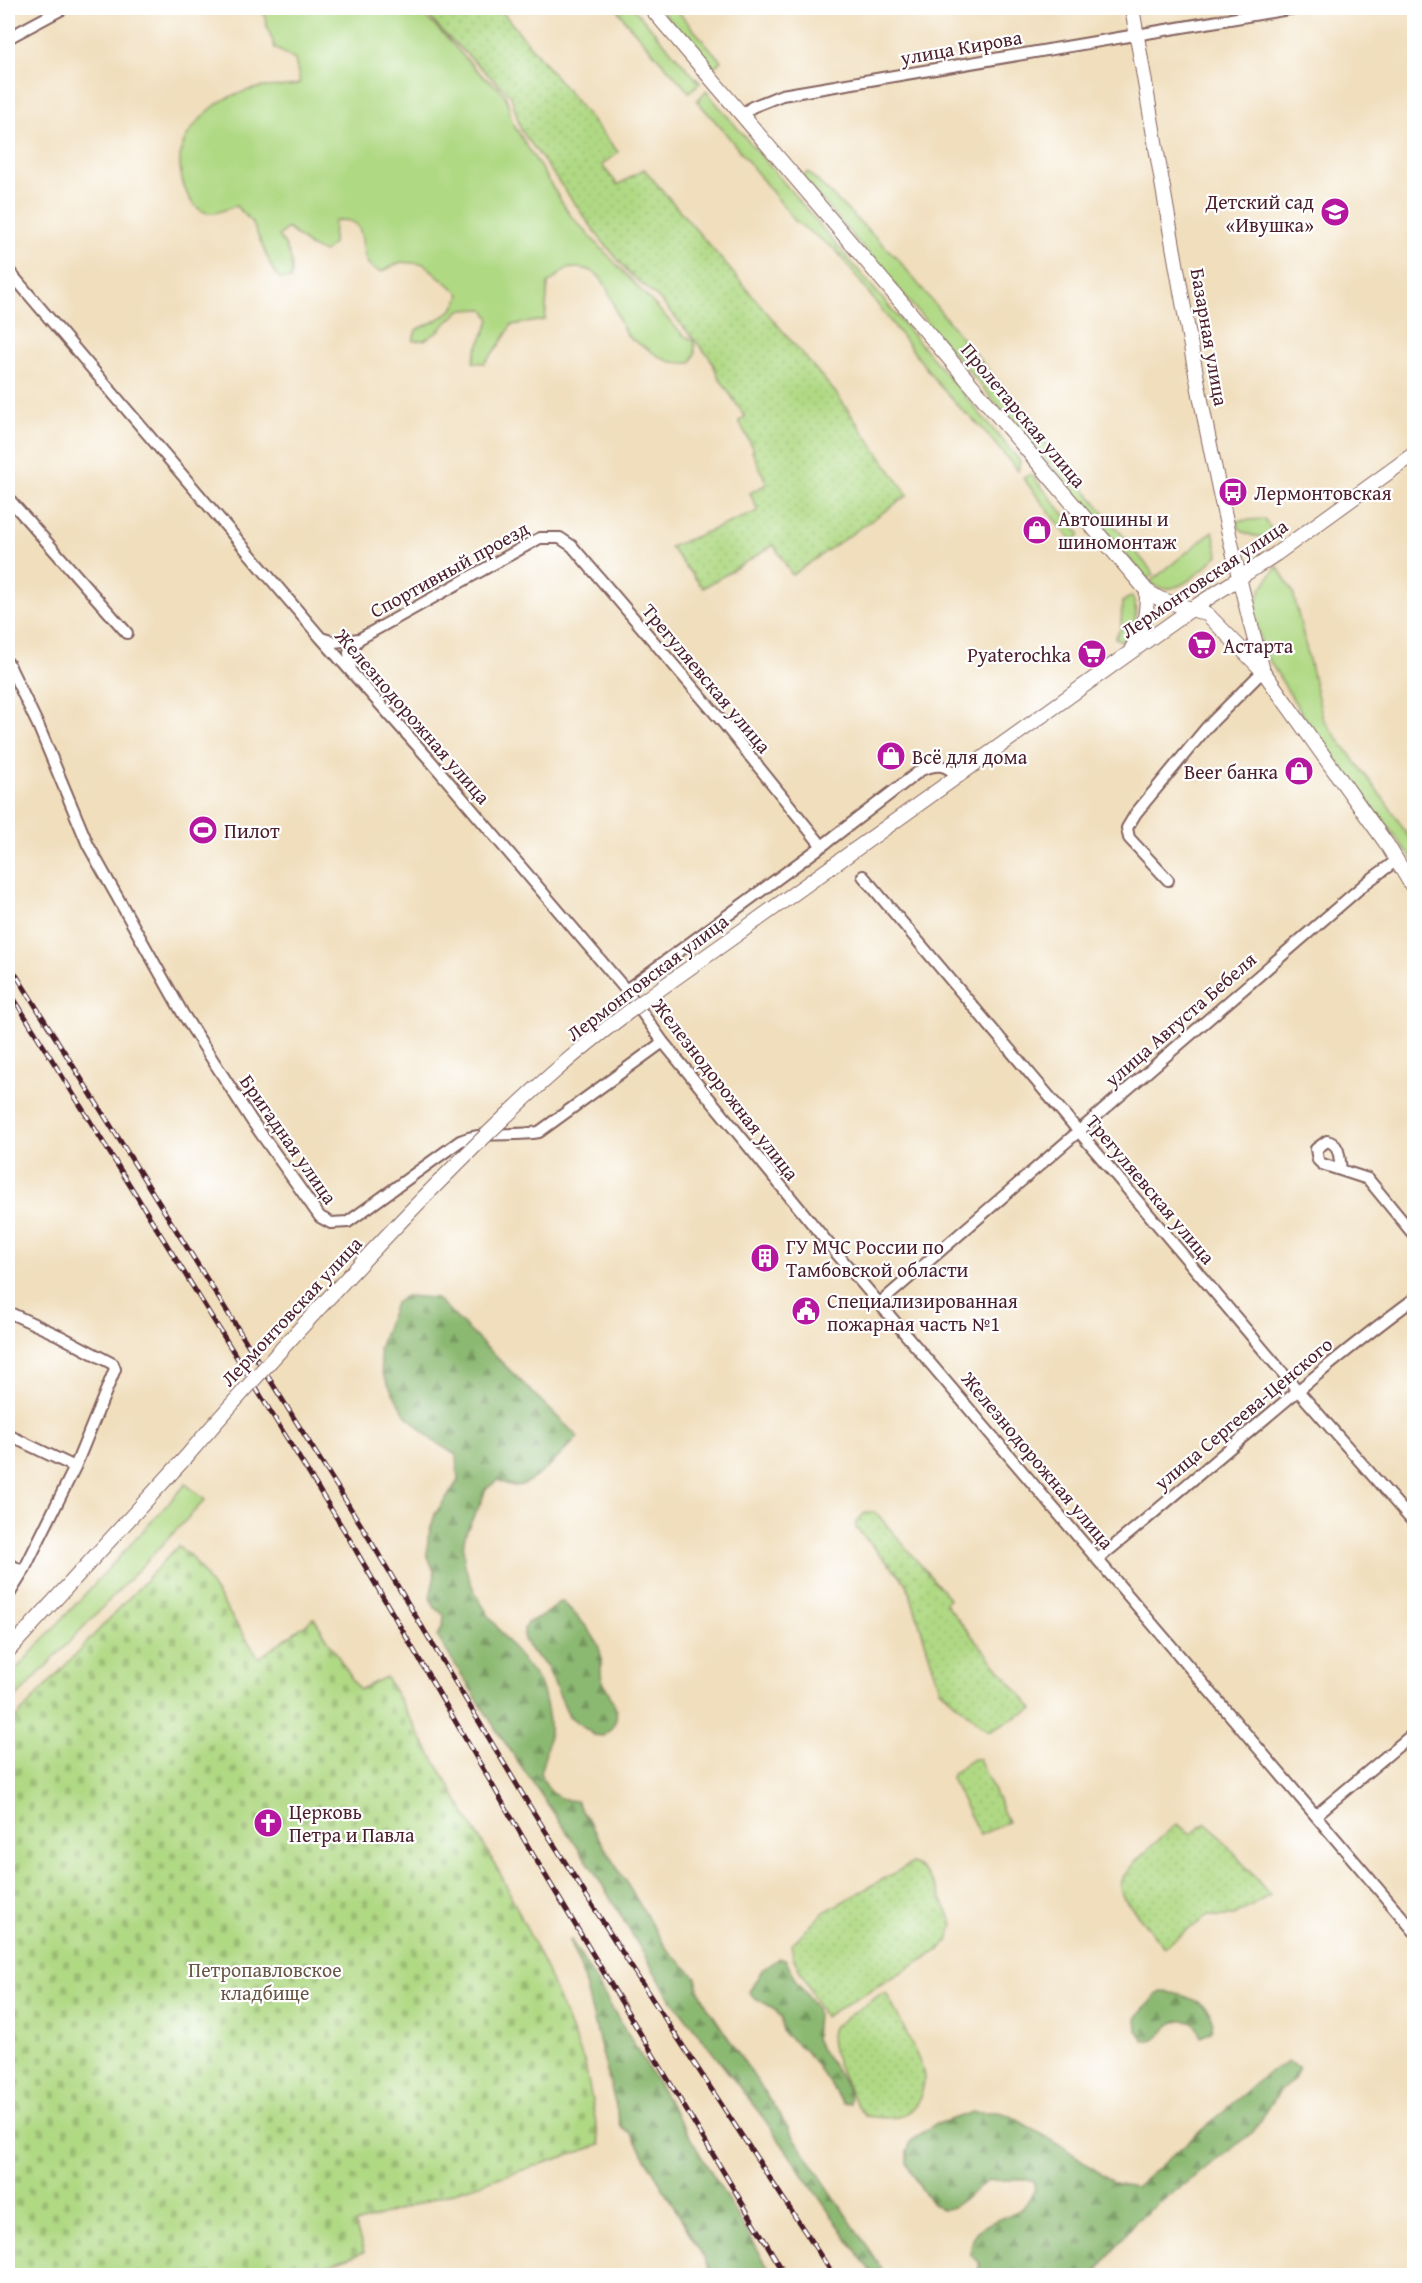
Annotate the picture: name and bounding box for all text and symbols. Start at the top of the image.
street label: улица Кирова [897,22,1024,72]
place label: Детский сад «Ивушка» [1204,187,1314,239]
school or university icon: Детский сад «Ивушка» [1319,196,1351,228]
street label: Базарная улица [1184,266,1236,409]
street label: Пролетарская улица [955,336,1094,494]
bus stop icon: Лермонтовская [1217,476,1249,508]
place label: Лермонтовская [1254,478,1392,507]
place label: Автошины и шиномонтаж [1058,504,1177,556]
street label: Лермонтовская улица [1115,511,1294,645]
street label: Спортивный проезд [364,513,534,625]
shop icon: Автошины и шиномонтаж [1021,514,1053,546]
street label: Трегуляевская улица [636,597,779,760]
street label: Железнодорожная улица [328,621,498,811]
supermarket icon: Астарта [1186,629,1218,661]
place label: Астарта [1223,631,1294,660]
supermarket icon: Pyaterochka [1076,638,1108,670]
place label: Pyaterochka [967,640,1072,669]
shop icon: Всё для дома [875,740,907,772]
place label: Всё для дома [912,742,1028,771]
shop icon: Beer банка [1283,755,1315,787]
place label: Beer банка [1184,757,1278,786]
sports icon: Пилот [187,814,219,846]
place label: Пилот [224,816,280,845]
street label: Лермонтовская улица [560,906,734,1048]
street label: улица Августа Бебеля [1097,945,1262,1094]
street label: Железнодорожная улица [645,991,807,1187]
street label: Бригадная улица [233,1068,345,1210]
street label: Трегуляевская улица [1080,1108,1223,1271]
street label: Лермонтовская улица [214,1229,369,1393]
place label: ГУ МЧС России по Тамбовской области [786,1232,969,1284]
building icon: ГУ МЧС России по Тамбовской области [749,1242,781,1274]
place label: Специализированная пожарная часть №1 [827,1286,1018,1338]
public building icon: Специализированная пожарная часть №1 [790,1295,822,1327]
street label: улица Сергеева-Ценского [1147,1330,1338,1497]
street label: Железнодорожная улица [954,1364,1122,1556]
place label: Церковь Петра и Павла [289,1797,415,1849]
church icon: Церковь Петра и Павла [252,1807,284,1839]
park label: Петропавловское кладбище [188,1955,342,2007]

